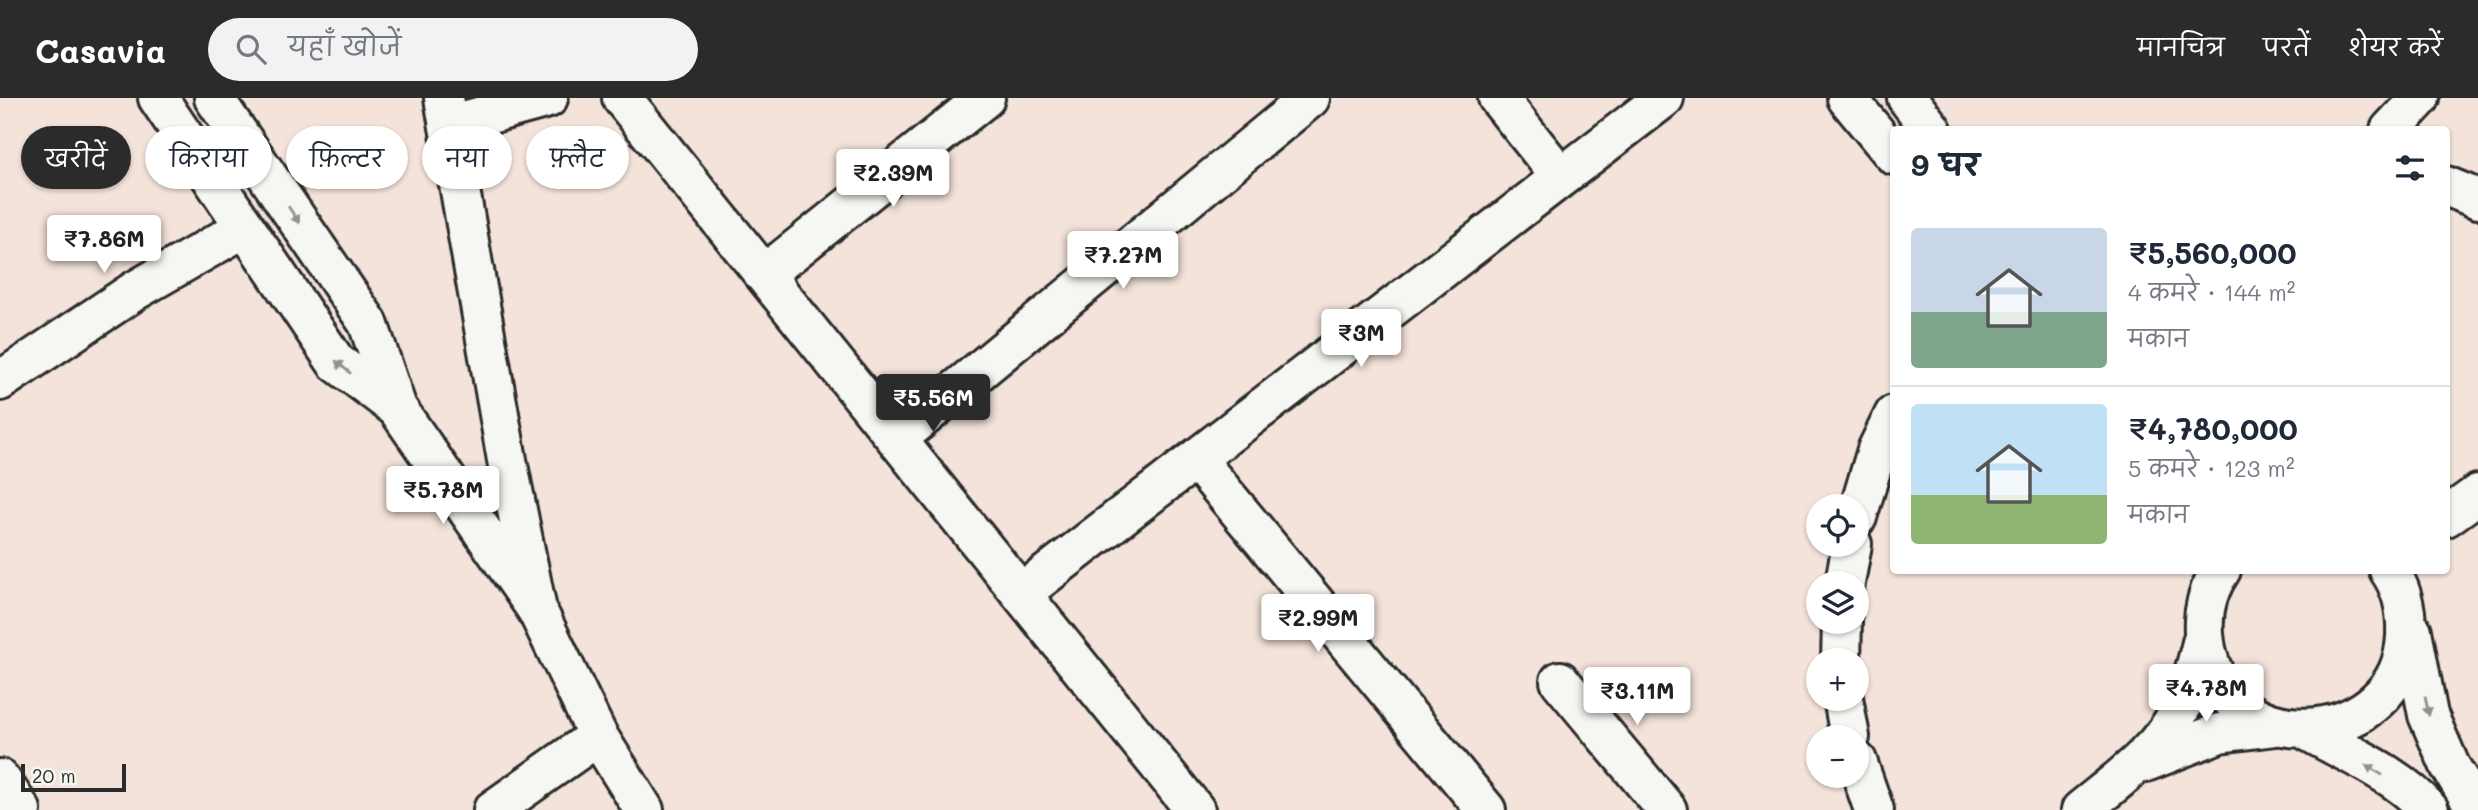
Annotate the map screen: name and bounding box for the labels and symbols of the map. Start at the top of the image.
pin: ₹2.39M [836,150,950,209]
one-way arrow [287,206,301,224]
pin: ₹7.86M [47,216,161,275]
pin: ₹7.27M [1066,232,1180,291]
pin: ₹3M [1327,310,1395,369]
one-way arrow [334,359,352,374]
pin: ₹5.56M [876,374,990,434]
pin: ₹5.78M [386,466,500,526]
pin: ₹2.99M [1261,594,1375,654]
pin: ₹4.78M [2149,664,2263,724]
pin: ₹3.11M [1580,668,1694,727]
one-way arrow [2422,695,2433,717]
scale bar [21,761,126,793]
one-way arrow [2365,763,2384,776]

